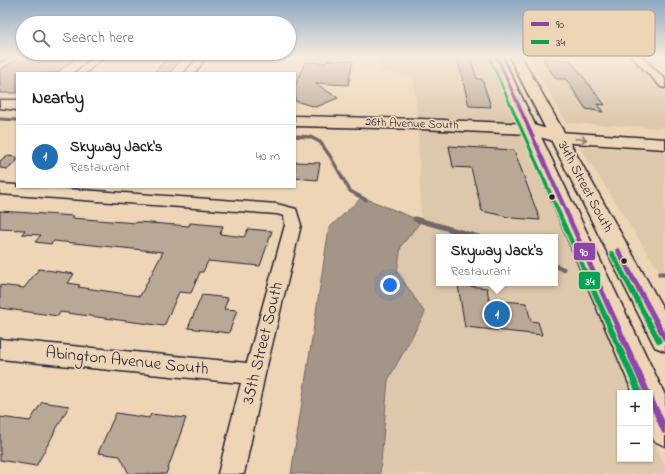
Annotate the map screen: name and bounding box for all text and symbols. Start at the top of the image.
legend [523,10,655,56]
search box [16,16,296,60]
text: 90 [556,17,564,33]
icon: search [30,27,52,49]
text: Search here [62,27,134,49]
text: 34 [556,35,566,51]
text: Nearby [32,86,84,111]
street label: 26th Avenue South [365,113,459,135]
one-way arrow [574,135,587,142]
text: Skyway Jack's [70,136,162,158]
street label: 34th Street South [552,138,618,236]
text: 1 [43,147,47,166]
text: 40 m [256,147,280,166]
text: Restaurant [70,158,130,177]
unlabelled marker [547,192,557,202]
popup [436,234,558,286]
text: Skyway Jack's [451,240,543,262]
line badge: 90 [573,242,596,261]
text: 90 [579,245,588,261]
unlabelled marker [619,256,629,266]
text: Restaurant [451,262,511,281]
line badge: 34 [578,271,601,290]
text: 34 [584,274,595,290]
your location [380,275,400,295]
street label: 35th Street South [236,279,290,407]
pin: 1 [484,299,510,329]
street label: Abington Avenue South [44,340,210,384]
map controls [617,390,653,462]
button: + [617,390,653,426]
button: − [617,426,653,462]

